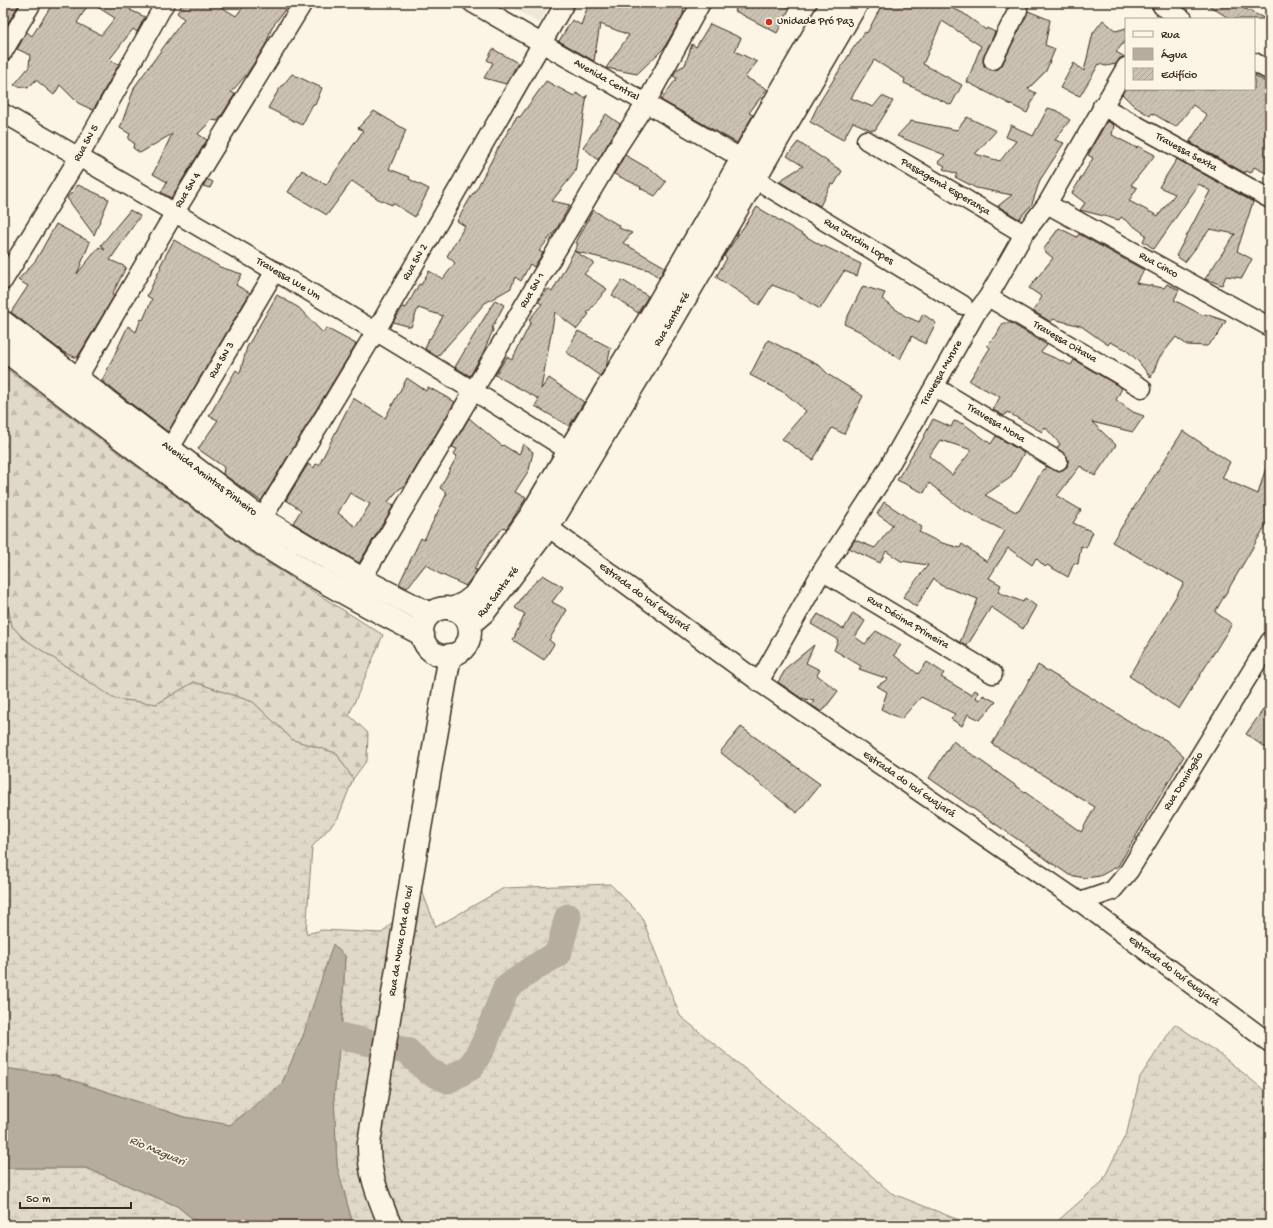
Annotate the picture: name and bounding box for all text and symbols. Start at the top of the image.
place label: Unidade Pró Paz [777,16,855,28]
marker: Unidade Pró Paz [764,17,774,27]
legend [1125,18,1255,90]
text: Rua [1161,29,1180,43]
text: Água [1161,49,1188,63]
street label: Avenida Central [571,57,642,104]
text: Edifício [1161,69,1197,83]
street label: Rua SN 5 [71,123,102,164]
street label: Travessa Sexta [1152,130,1220,175]
street label: Passagemà Esperança [897,155,993,219]
street label: Rua SN 4 [173,170,204,210]
street label: Rua Jardim Lopes [821,216,896,268]
street label: Rua SN 2 [400,242,431,283]
street label: Rua Cinco [1137,250,1180,281]
street label: Travessa We Um [253,255,323,303]
street label: Rua SN 1 [518,271,548,311]
street label: Rua Santa Fé [652,290,693,349]
street label: Travessa Oitava [1030,318,1100,366]
street label: Travessa Murure [918,338,965,409]
street label: Rua SN 3 [207,340,238,381]
street label: Travessa Nona [964,401,1028,446]
street label: Avenida Amintas Pinheiro [159,439,259,519]
street label: Estrada do Icuí Guajará [597,560,693,635]
street label: Rua Santa Fé [475,565,522,621]
street label: Rua Décima Primeira [865,593,952,652]
street label: Estrada do Icuí Guajará [860,749,958,821]
street label: Rua Domingão [1161,750,1206,813]
street label: Rua da Nova Orla do Icuí [387,884,416,997]
street label: Estrada do Icuí Guajará [1126,934,1222,1009]
water label: Rio Maguari [127,1134,188,1170]
scale bar [20,1184,131,1210]
text: 50 m [26,1193,51,1207]

